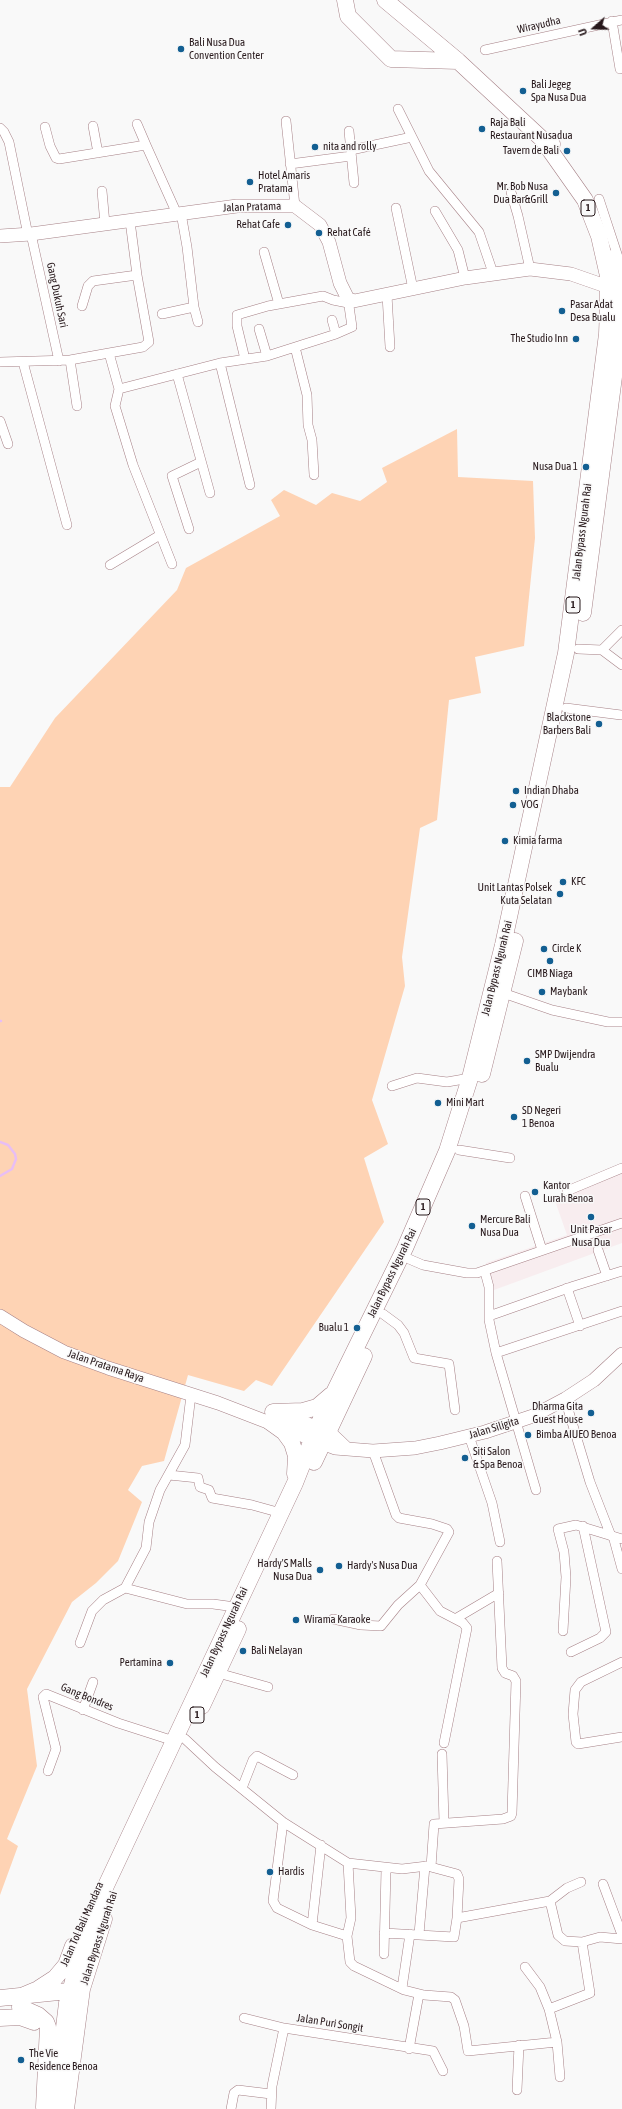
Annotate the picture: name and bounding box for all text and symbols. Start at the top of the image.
north arrow [574,8,614,48]
street label: Wirayudha [516,14,562,36]
text: U [576,27,589,37]
place label: Bali Nusa Dua Convention Center [189,36,263,62]
marker: Bali Nusa Dua Convention Center [176,44,186,54]
place label: Bali Jegeg Spa Nusa Dua [531,78,586,104]
marker: Bali Jegeg Spa Nusa Dua [518,86,528,96]
place label: Raja Bali Restaurant Nusadua [490,116,573,142]
marker: Raja Bali Restaurant Nusadua [477,124,487,134]
place label: nita and rolly [323,140,376,154]
marker: nita and rolly [310,142,320,152]
place label: Tavern de Bali [503,144,559,158]
marker: Tavern de Bali [562,146,572,156]
place label: Hotel Amaris Pratama [258,169,310,195]
marker: Hotel Amaris Pratama [245,177,255,187]
place label: Mr. Bob Nusa Dua Bar&Grill [493,180,548,206]
marker: Mr. Bob Nusa Dua Bar&Grill [551,188,561,198]
street label: Jalan Pratama [223,199,281,215]
road number: 1 [581,200,595,216]
place label: Rehat Cafe [236,218,280,232]
marker: Rehat Cafe [283,220,293,230]
place label: Rehat Café [327,226,371,240]
marker: Rehat Café [314,228,324,238]
street label: Gang Dukuh Sari [44,261,70,329]
place label: Pasar Adat Desa Bualu [570,298,616,324]
marker: Pasar Adat Desa Bualu [557,306,567,316]
place label: The Studio Inn [511,332,568,346]
marker: The Studio Inn [571,334,581,344]
place label: Nusa Dua 1 [532,460,578,474]
marker: Nusa Dua 1 [581,462,591,472]
street label: Jalan Bypass Ngurah Rai [570,483,594,581]
road number: 1 [566,597,580,613]
place label: Blackstone Barbers Bali [543,711,591,737]
marker: Blackstone Barbers Bali [594,719,604,729]
place label: Indian Dhaba [524,784,579,798]
marker: Indian Dhaba [511,786,521,796]
place label: VOG [521,798,539,812]
marker: VOG [508,800,518,810]
place label: Kimia farma [513,834,562,848]
marker: Kimia farma [500,836,510,846]
place label: KFC [571,875,586,889]
marker: KFC [558,877,568,887]
place label: Unit Lantas Polsek Kuta Selatan [478,881,552,907]
marker: Unit Lantas Polsek Kuta Selatan [555,889,565,899]
street label: Jalan Bypass Ngurah Rai [479,919,515,1017]
place label: Circle K [552,942,581,956]
marker: Circle K [539,944,549,954]
marker: CIMB Niaga [545,956,555,966]
place label: CIMB Niaga [527,967,573,981]
place label: Maybank [550,985,588,999]
marker: Maybank [537,987,547,997]
place label: SMP Dwijendra Bualu [535,1048,595,1074]
marker: SMP Dwijendra Bualu [522,1056,532,1066]
place label: Mini Mart [446,1096,484,1110]
marker: Mini Mart [433,1098,443,1108]
place label: SD Negeri 1 Benoa [522,1104,561,1130]
marker: SD Negeri 1 Benoa [509,1112,519,1122]
place label: Kantor Lurah Benoa [543,1179,593,1205]
marker: Kantor Lurah Benoa [530,1187,540,1197]
road number: 1 [416,1199,430,1215]
marker: Unit Pasar Nusa Dua [586,1212,596,1222]
place label: Mercure Bali Nusa Dua [480,1213,531,1239]
marker: Mercure Bali Nusa Dua [467,1221,477,1231]
place label: Unit Pasar Nusa Dua [570,1223,612,1249]
street label: Jalan Bypass Ngurah Rai [365,1226,419,1320]
place label: Bualu 1 [318,1321,349,1335]
marker: Bualu 1 [352,1323,362,1333]
street label: Jalan Pratama Raya [66,1347,146,1385]
place label: Dharma Gita Guest House [532,1400,583,1426]
marker: Dharma Gita Guest House [586,1408,596,1418]
street label: Jalan Siligita [467,1414,521,1442]
place label: Bimba AIUEO Benoa [536,1428,617,1442]
marker: Bimba AIUEO Benoa [523,1430,533,1440]
place label: Siti Salon & Spa Benoa [473,1445,523,1471]
marker: Siti Salon & Spa Benoa [460,1453,470,1463]
place label: Hardy'S Malls Nusa Dua [257,1557,312,1583]
place label: Hardy's Nusa Dua [347,1559,418,1573]
marker: Hardy's Nusa Dua [334,1561,344,1571]
marker: Hardy'S Malls Nusa Dua [315,1565,325,1575]
street label: Jalan Bypass Ngurah Rai [197,1585,251,1679]
place label: Wirama Karaoke [304,1613,370,1627]
marker: Wirama Karaoke [291,1615,301,1625]
place label: Bali Nelayan [251,1644,303,1658]
marker: Bali Nelayan [238,1646,248,1656]
place label: Pertamina [119,1656,162,1670]
marker: Pertamina [165,1658,175,1668]
street label: Gang Bondres [59,1680,115,1714]
road number: 1 [190,1707,204,1723]
place label: Hardis [278,1865,304,1879]
marker: Hardis [265,1867,275,1877]
street label: Jalan Tol Bali Mandara [57,1880,107,1968]
street label: Jalan Bypass Ngurah Rai [78,1890,120,1986]
street label: Jalan Puri Songit [296,2011,364,2035]
place label: The Vie Residence Benoa [29,2047,98,2073]
marker: The Vie Residence Benoa [16,2055,26,2065]

